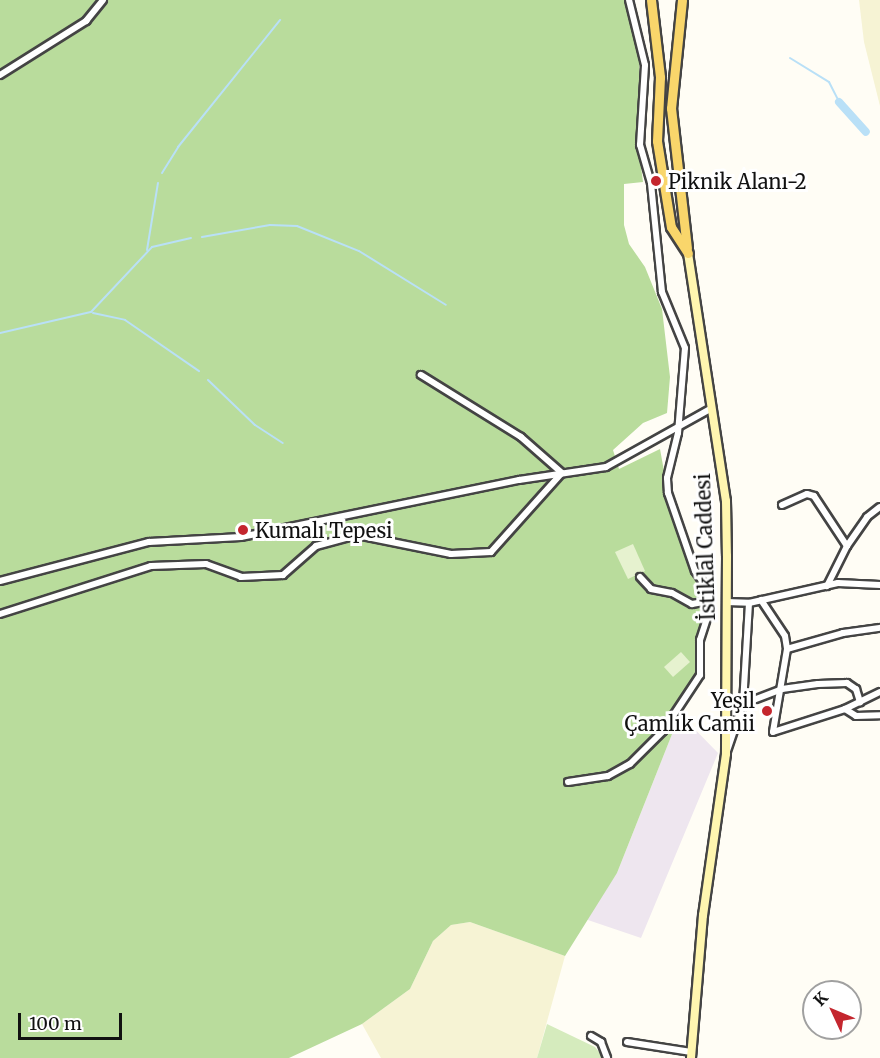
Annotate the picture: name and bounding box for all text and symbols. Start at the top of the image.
place label: Piknik Alanı-2 [668,169,807,193]
marker: Piknik Alanı-2 [649,174,663,188]
street label: İstiklal Caddesi [690,473,720,621]
place label: Kumalı Tepesi [255,518,393,542]
marker: Kumalı Tepesi [236,523,250,537]
place label: Yeşil Çamlık Camii [625,688,755,735]
marker: Yeşil Çamlık Camii [760,704,774,718]
north arrow [802,980,862,1040]
text: K [809,988,832,1010]
scale bar [21,1001,124,1039]
text: 100 m [29,1012,82,1035]

